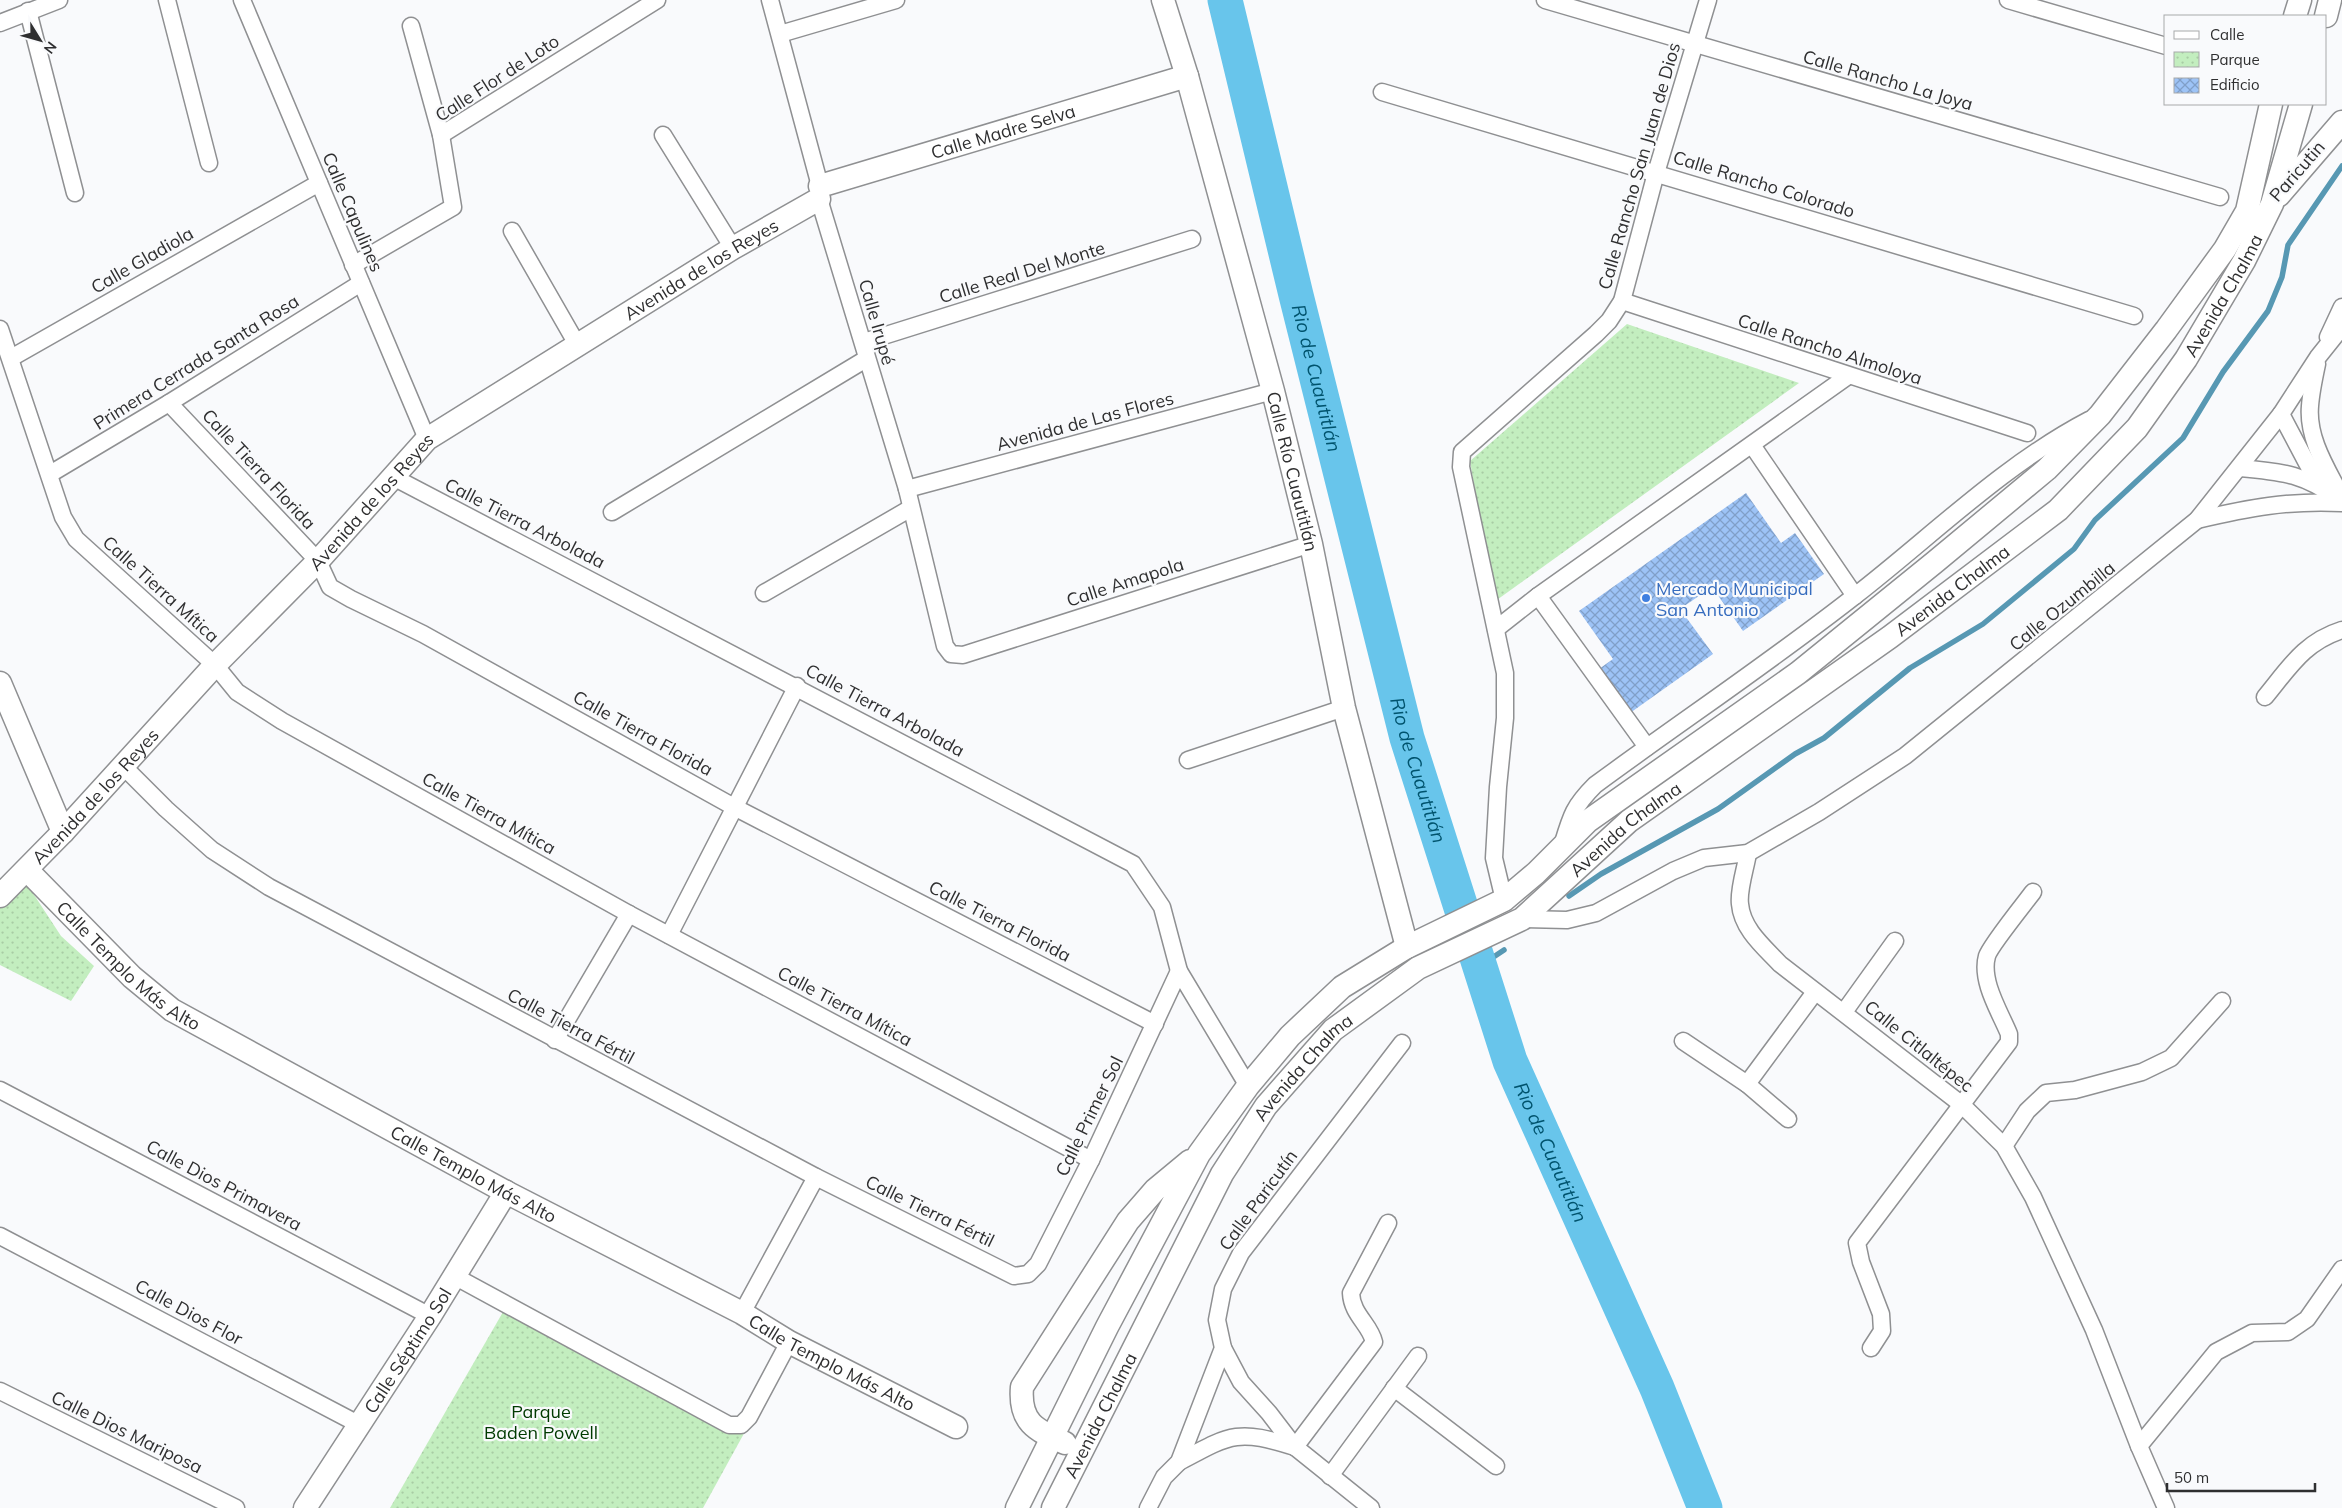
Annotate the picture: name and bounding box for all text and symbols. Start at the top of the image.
north arrow [15,15,65,65]
legend [2164,15,2327,105]
text: Calle [2210,25,2244,44]
street label: Calle Flor de Loto [431,29,563,127]
text: N [40,38,61,57]
street label: Calle Rancho San Juan de Dios [1593,40,1685,292]
street label: Calle Rancho La Joya [1800,45,1976,115]
text: Parque [2210,50,2260,69]
text: Edificio [2210,75,2260,94]
street label: Calle Madre Selva [928,99,1078,164]
street label: Paricutin [2264,136,2330,206]
street label: Calle Rancho Colorado [1670,145,1858,223]
street label: Calle Capulines [317,149,389,275]
street label: Avenida de los Reyes [619,213,782,325]
street label: Calle Gladiola [87,221,197,299]
street label: Avenida Chalma [2179,230,2267,361]
street label: Calle Real Del Monte [936,236,1108,308]
street label: Calle Irupé [854,277,900,367]
street label: Primera Cerrada Santa Rosa [89,289,303,435]
water label: Rio de Cuautitlán [1287,302,1347,454]
street label: Calle Rancho Almoloya [1735,308,1925,390]
street label: Avenida de Las Flores [994,386,1176,456]
street label: Calle Río Cuautitlán [1262,389,1324,553]
street label: Calle Tierra Florida [197,404,321,534]
street label: Avenida de los Reyes [304,427,437,575]
street label: Calle Tierra Arbolada [441,473,609,573]
street label: Calle Tierra Mítica [98,531,224,647]
street label: Avenida Chalma [1890,539,2014,641]
street label: Calle Amapola [1063,552,1187,612]
street label: Calle Ozumbilla [2004,556,2120,656]
place label: Mercado Municipal San Antonio [1656,577,1813,621]
marker: Mercado Municipal San Antonio [1640,592,1652,604]
street label: Calle Tierra Arbolada [802,658,968,762]
street label: Calle Tierra Florida [569,685,717,781]
water label: Rio de Cuautitlán [1385,695,1452,846]
street label: Avenida de los Reyes [27,723,164,869]
street label: Calle Tierra Mítica [418,767,560,859]
street label: Avenida Chalma [1565,776,1685,881]
street label: Calle Tierra Florida [925,875,1075,967]
street label: Calle Templo Más Alto [52,896,205,1035]
street label: Calle Tierra Mítica [774,961,916,1051]
street label: Calle Tierra Fértil [503,983,639,1069]
street label: Calle Citlaltépec [1860,995,1978,1097]
street label: Avenida Chalma [1248,1008,1357,1125]
street label: Calle Primer Sol [1050,1052,1128,1180]
water label: Rio de Cuautitlán [1509,1078,1593,1226]
street label: Calle Templo Más Alto [387,1120,561,1228]
street label: Calle Dios Primavera [142,1134,306,1236]
street label: Calle Paricutín [1214,1145,1302,1255]
street label: Calle Tierra Fértil [862,1170,998,1252]
street label: Calle Dios Flor [131,1274,247,1350]
street label: Calle Séptimo Sol [358,1283,456,1417]
street label: Calle Templo Más Alto [745,1309,919,1416]
street label: Avenida Chalma [1059,1349,1141,1482]
street label: Calle Dios Mariposa [48,1385,206,1479]
park label: Parque Baden Powell [484,1400,598,1444]
scale bar [2167,1460,2314,1492]
text: 50 m [2174,1468,2209,1487]

